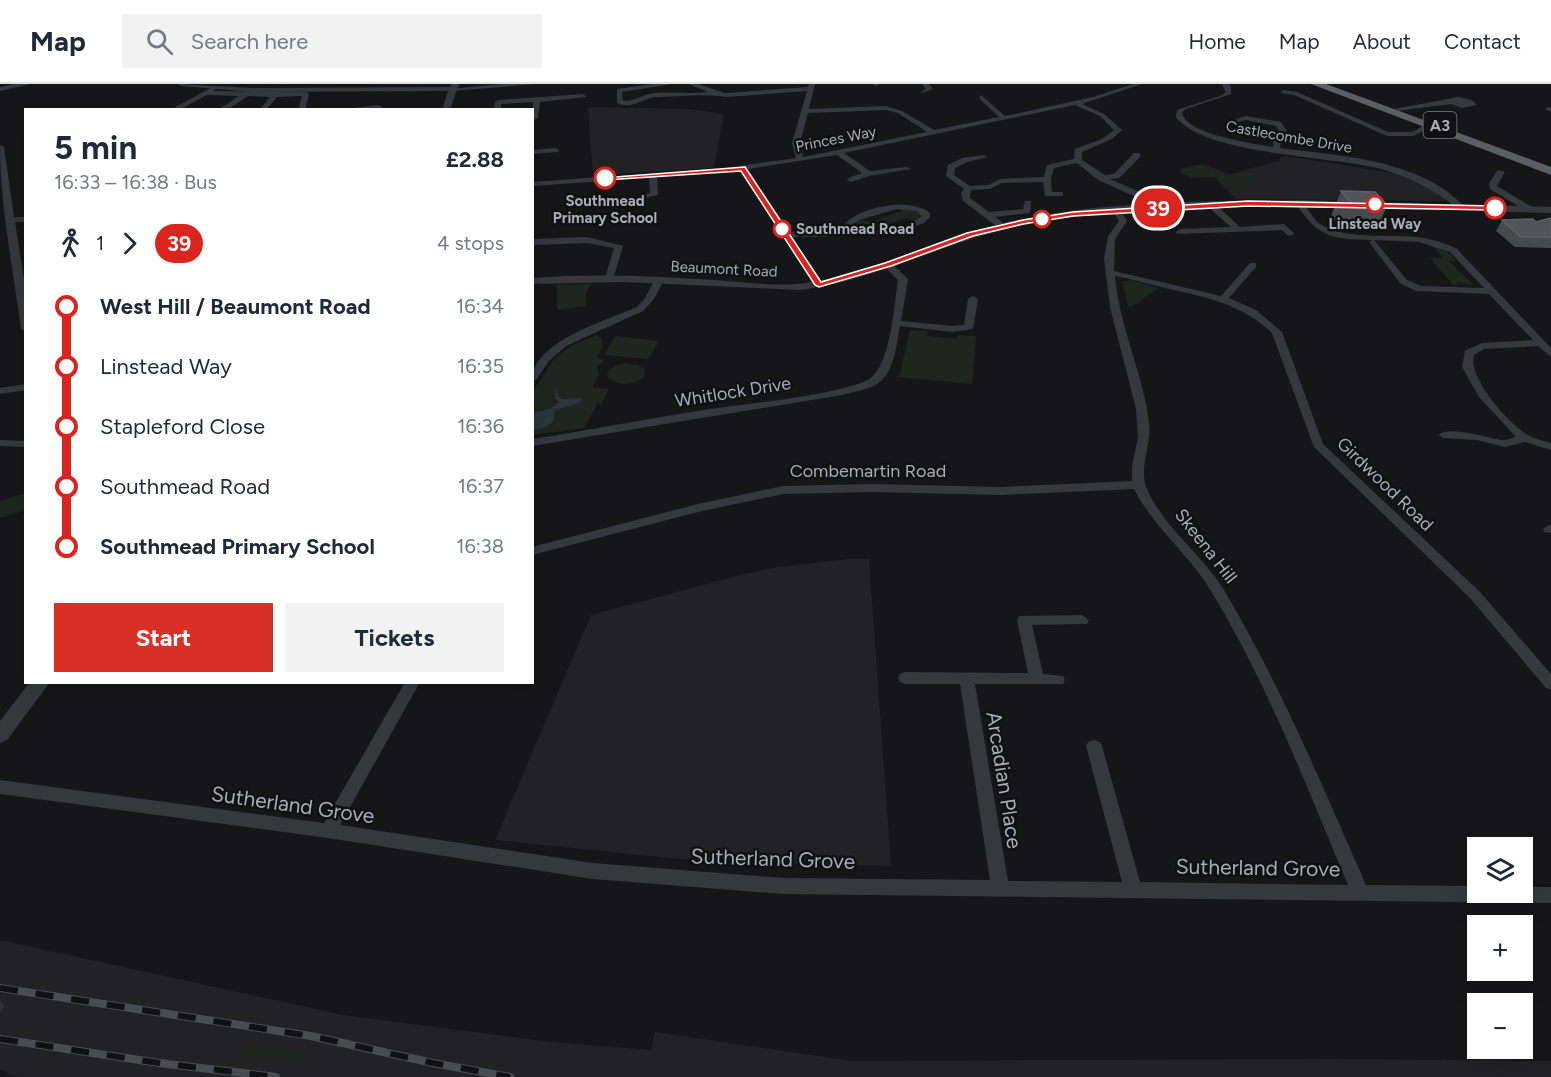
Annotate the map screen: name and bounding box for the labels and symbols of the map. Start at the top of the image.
road number: A3 [1424,112,1456,138]
street label: Castlecombe Drive [1225,117,1353,157]
street label: Princes Way [794,122,878,156]
marker: Southmead Primary School [594,167,616,189]
line badge: 39 [1131,188,1185,228]
place label: Southmead Primary School [553,192,657,227]
marker: Linstead Way [1366,195,1384,213]
unlabelled marker [1484,197,1506,219]
unlabelled marker [1033,210,1051,228]
place label: Linstead Way [1329,215,1422,233]
marker: Southmead Road [773,220,791,238]
place label: Southmead Road [796,220,914,238]
street label: Beaumont Road [670,257,778,281]
street label: Whitlock Drive [673,372,793,412]
street label: Girdwood Road [1332,432,1438,536]
street label: Combemartin Road [790,460,946,482]
street label: Skeena Hill [1170,504,1242,588]
street label: Arcadian Place [981,710,1028,850]
street label: Sutherland Grove [210,781,376,828]
street label: Sutherland Grove [690,843,856,874]
street label: Sutherland Grove [1176,854,1340,881]

